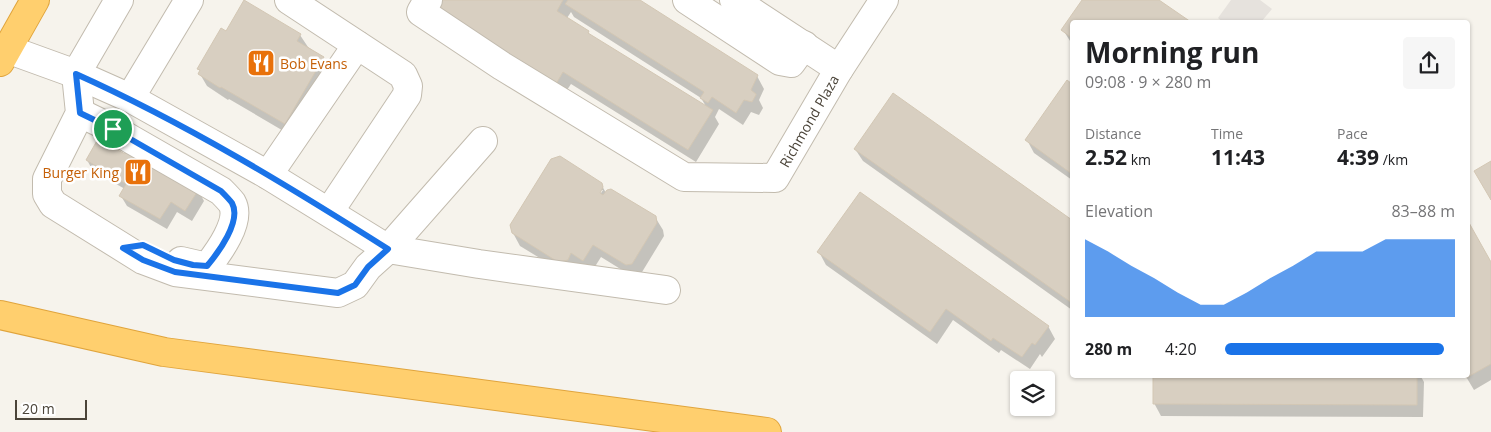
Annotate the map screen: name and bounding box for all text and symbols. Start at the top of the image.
text: Morning run [1085,33,1259,71]
button: share [1403,37,1455,89]
restaurant icon: Bob Evans [246,48,276,78]
place label: Bob Evans [280,54,348,73]
street label: Richmond Plaza [775,71,843,171]
text: 09:08 · 9 × 280 m [1085,71,1211,93]
pin [92,108,134,150]
icon: arrive [99,115,127,143]
text: Distance [1085,124,1141,143]
text: Time [1211,124,1243,143]
text: Pace [1337,124,1368,143]
text: 2.52 [1085,143,1127,171]
text: 11:43 [1211,143,1265,171]
text: 4:39 [1337,143,1379,171]
text: km [1127,150,1151,169]
text: /km [1379,150,1408,169]
restaurant icon: Burger King [123,157,153,187]
place label: Burger King [43,163,119,182]
text: Elevation [1085,200,1153,222]
text: 83–88 m [1391,200,1455,222]
text: 280 m [1085,338,1132,360]
text: 4:20 [1165,338,1197,360]
map controls [1010,371,1055,416]
button: layers [1010,371,1055,416]
scale bar [15,397,88,420]
text: 20 m [22,399,55,418]

